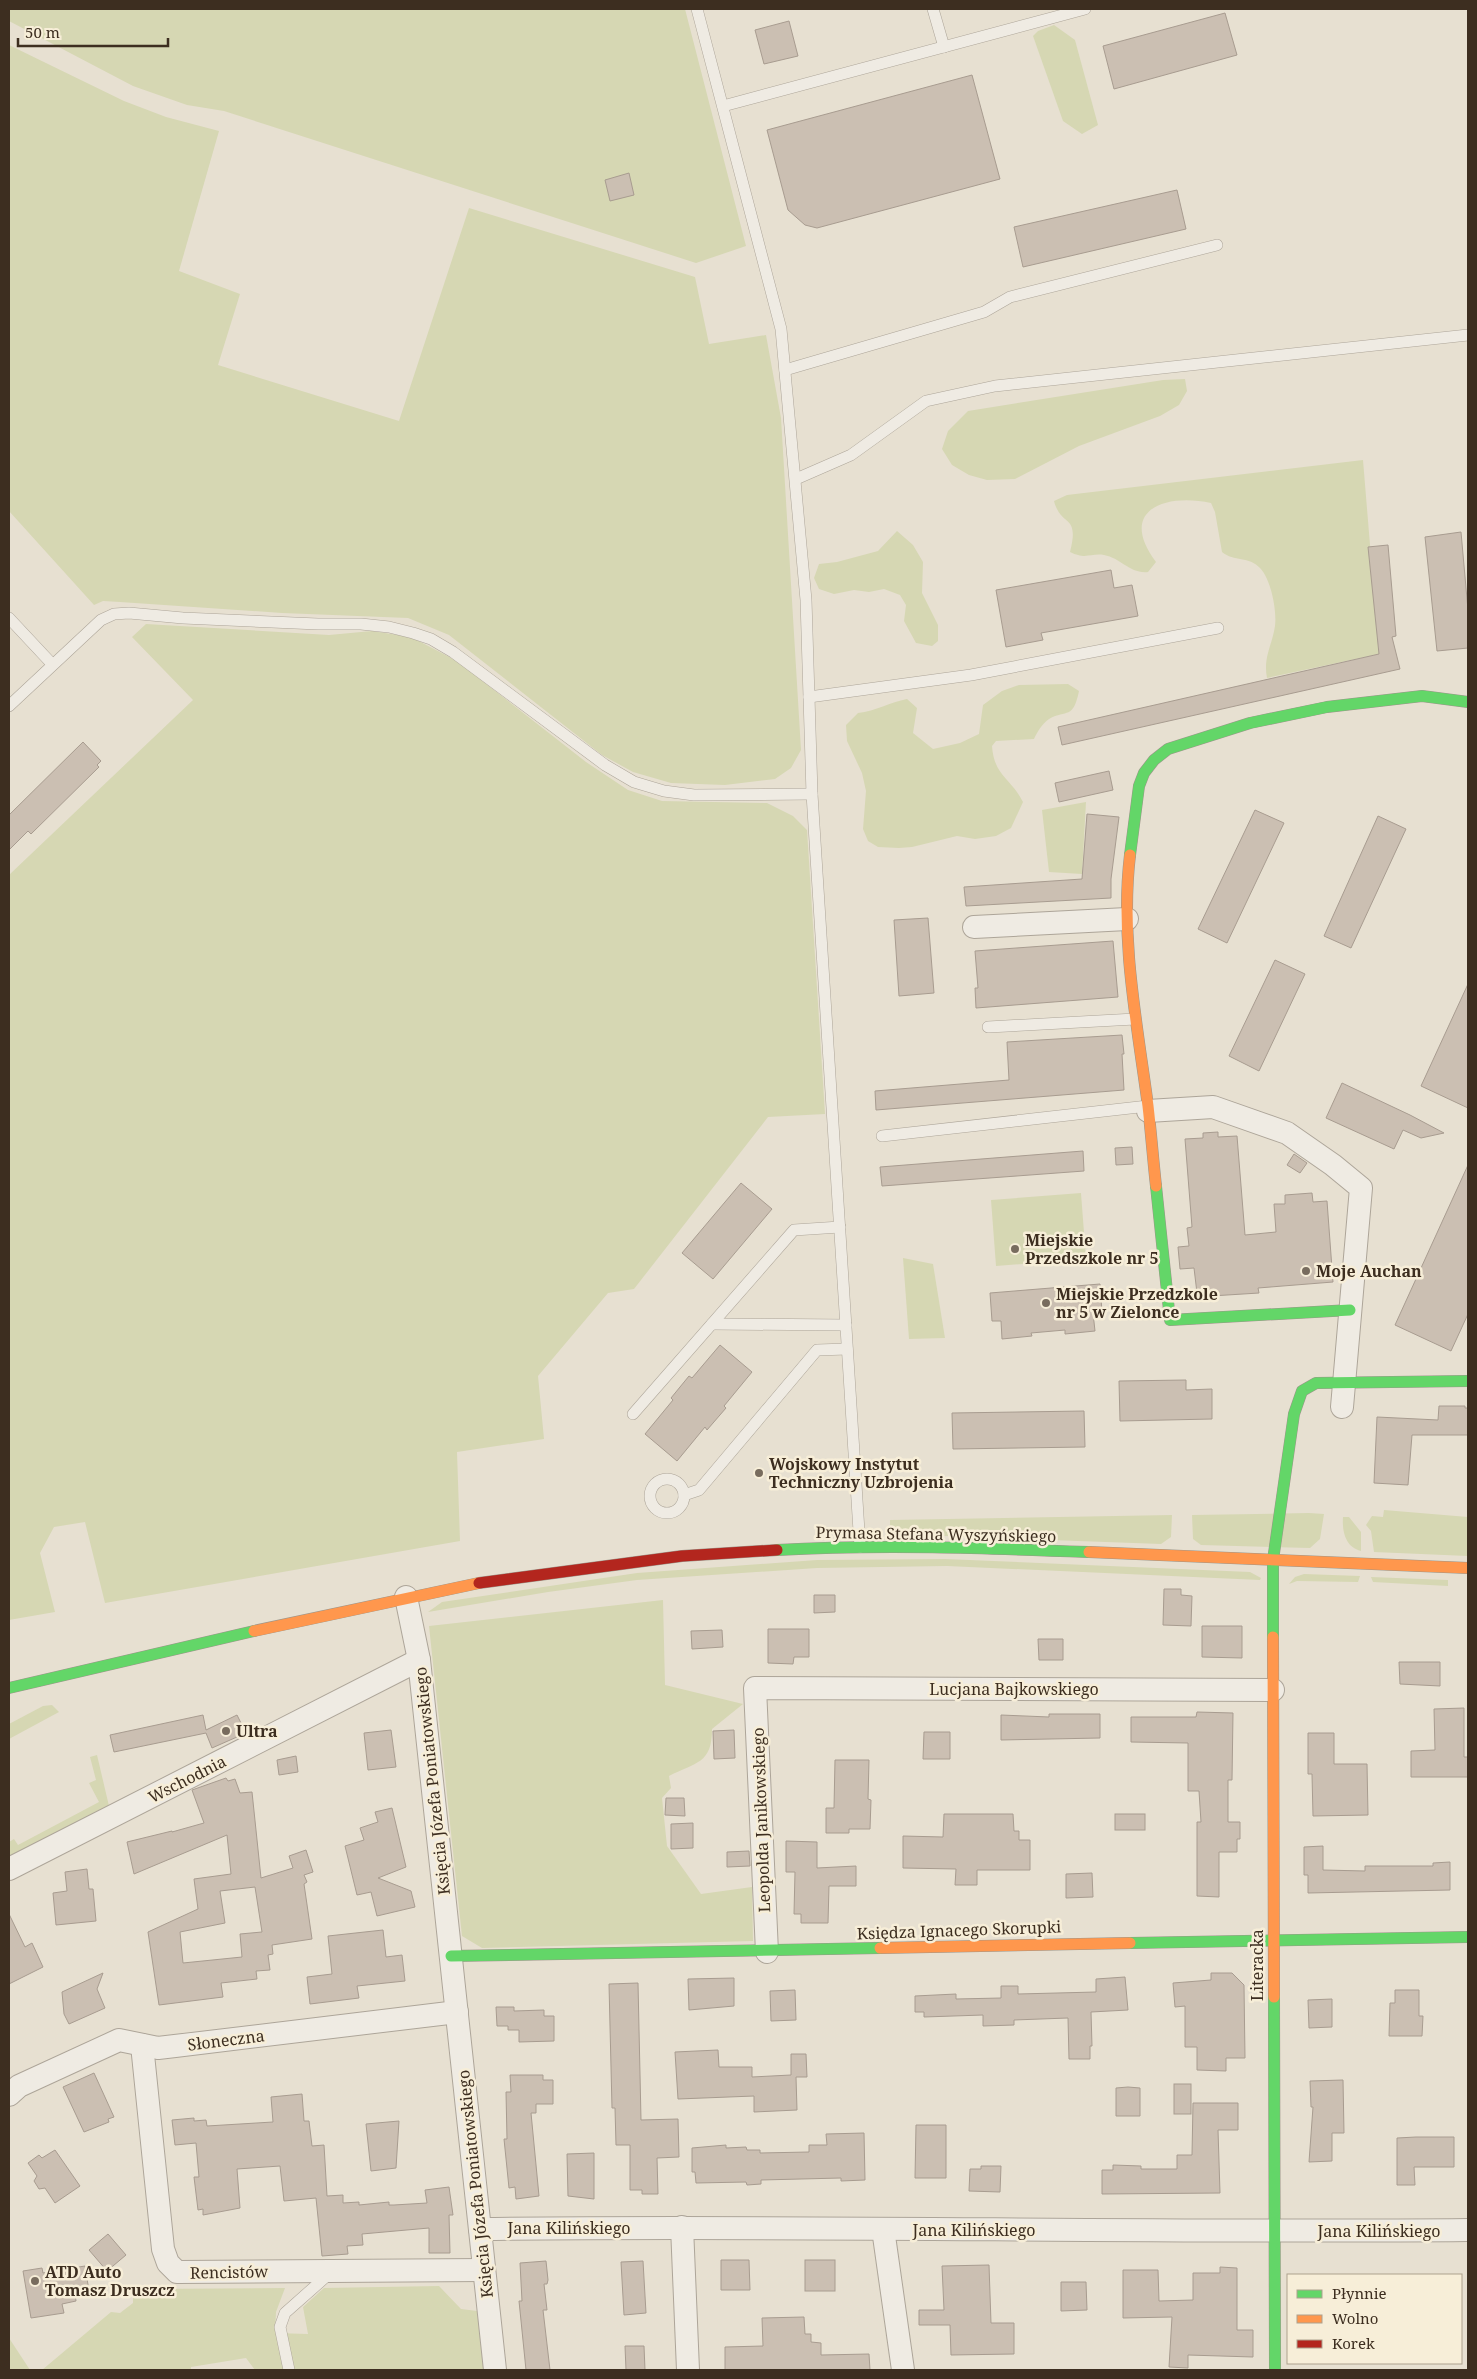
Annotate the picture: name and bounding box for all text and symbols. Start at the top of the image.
scale bar [18,15,168,47]
text: 50 m [25,22,60,42]
place label: Miejskie Przedszkole nr 5 [1025,1229,1159,1269]
marker: Miejskie Przedszkole nr 5 [1009,1243,1021,1255]
place label: Moje Auchan [1316,1260,1422,1282]
marker: Moje Auchan [1300,1265,1312,1277]
place label: Miejskie Przedzkole nr 5 w Zielonce [1056,1283,1218,1323]
marker: Miejskie Przedzkole nr 5 w Zielonce [1040,1297,1052,1309]
place label: Wojskowy Instytut Techniczny Uzbrojenia [769,1453,954,1493]
marker: Wojskowy Instytut Techniczny Uzbrojenia [753,1467,765,1479]
street label: Prymasa Stefana Wyszyńskiego [815,1521,1057,1547]
street label: Księcia Józefa Poniatowskiego [409,1666,455,1896]
street label: Lucjana Bajkowskiego [929,1678,1099,1700]
place label: Ultra [236,1720,278,1742]
marker: Ultra [220,1725,232,1737]
street label: Leopolda Janikowskiego [747,1727,775,1913]
street label: Wschodnia [144,1750,230,1808]
street label: Księdza Ignacego Skorupki [856,1915,1062,1945]
street label: Literacka [1246,1929,1268,2001]
street label: Słoneczna [186,2024,266,2056]
street label: Księcia Józefa Poniatowskiego [452,2069,498,2299]
street label: Jana Kilińskiego [506,2217,631,2239]
street label: Jana Kilińskiego [911,2219,1036,2241]
street label: Jana Kilińskiego [1316,2220,1441,2242]
street label: Rencistów [190,2260,269,2284]
place label: ATD Auto Tomasz Druszcz [45,2261,175,2301]
legend [1287,2274,1462,2364]
marker: ATD Auto Tomasz Druszcz [29,2275,41,2287]
text: Płynnie [1332,2283,1387,2303]
text: Wolno [1332,2308,1378,2328]
text: Korek [1332,2333,1375,2353]

